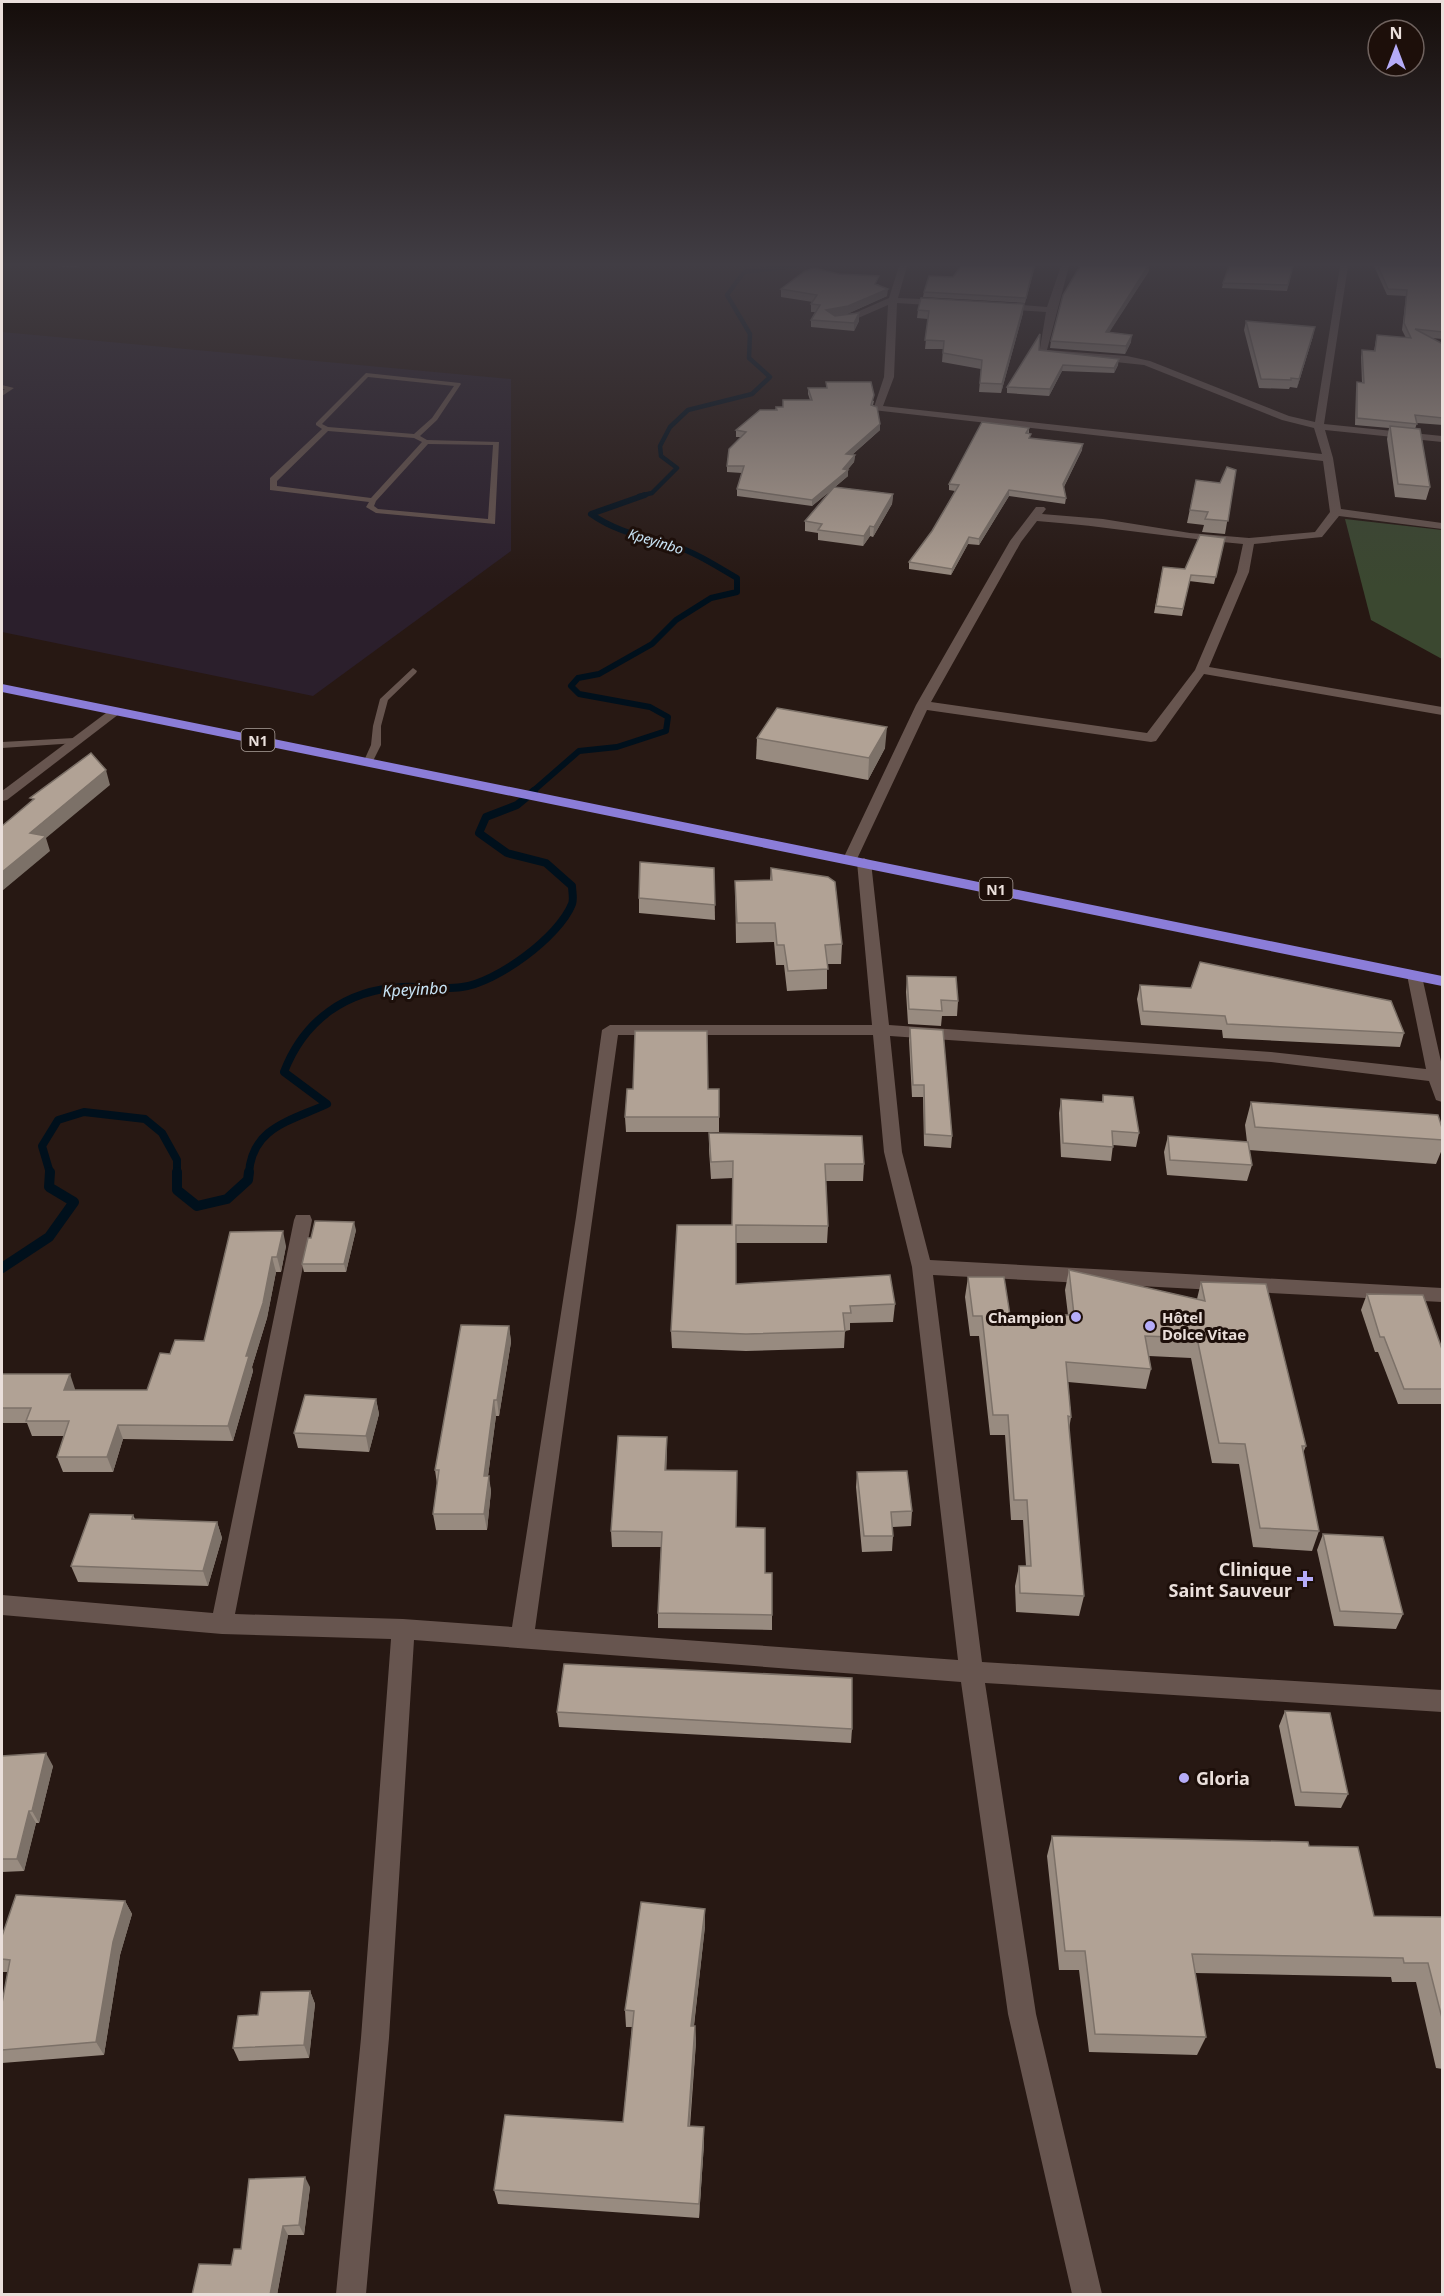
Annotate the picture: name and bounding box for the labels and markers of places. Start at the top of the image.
place label: Champion [988,1307,1064,1327]
place label: Hôtel Dolce Vitae [1162,1307,1246,1344]
marker: Champion [1069,1310,1083,1324]
marker: Hôtel Dolce Vitae [1143,1319,1157,1333]
place label: Clinique Saint Sauveur [1169,1557,1292,1602]
marker: Clinique Saint Sauveur [1296,1570,1314,1588]
place label: Gloria [1196,1766,1250,1790]
marker: Gloria [1177,1771,1191,1785]

